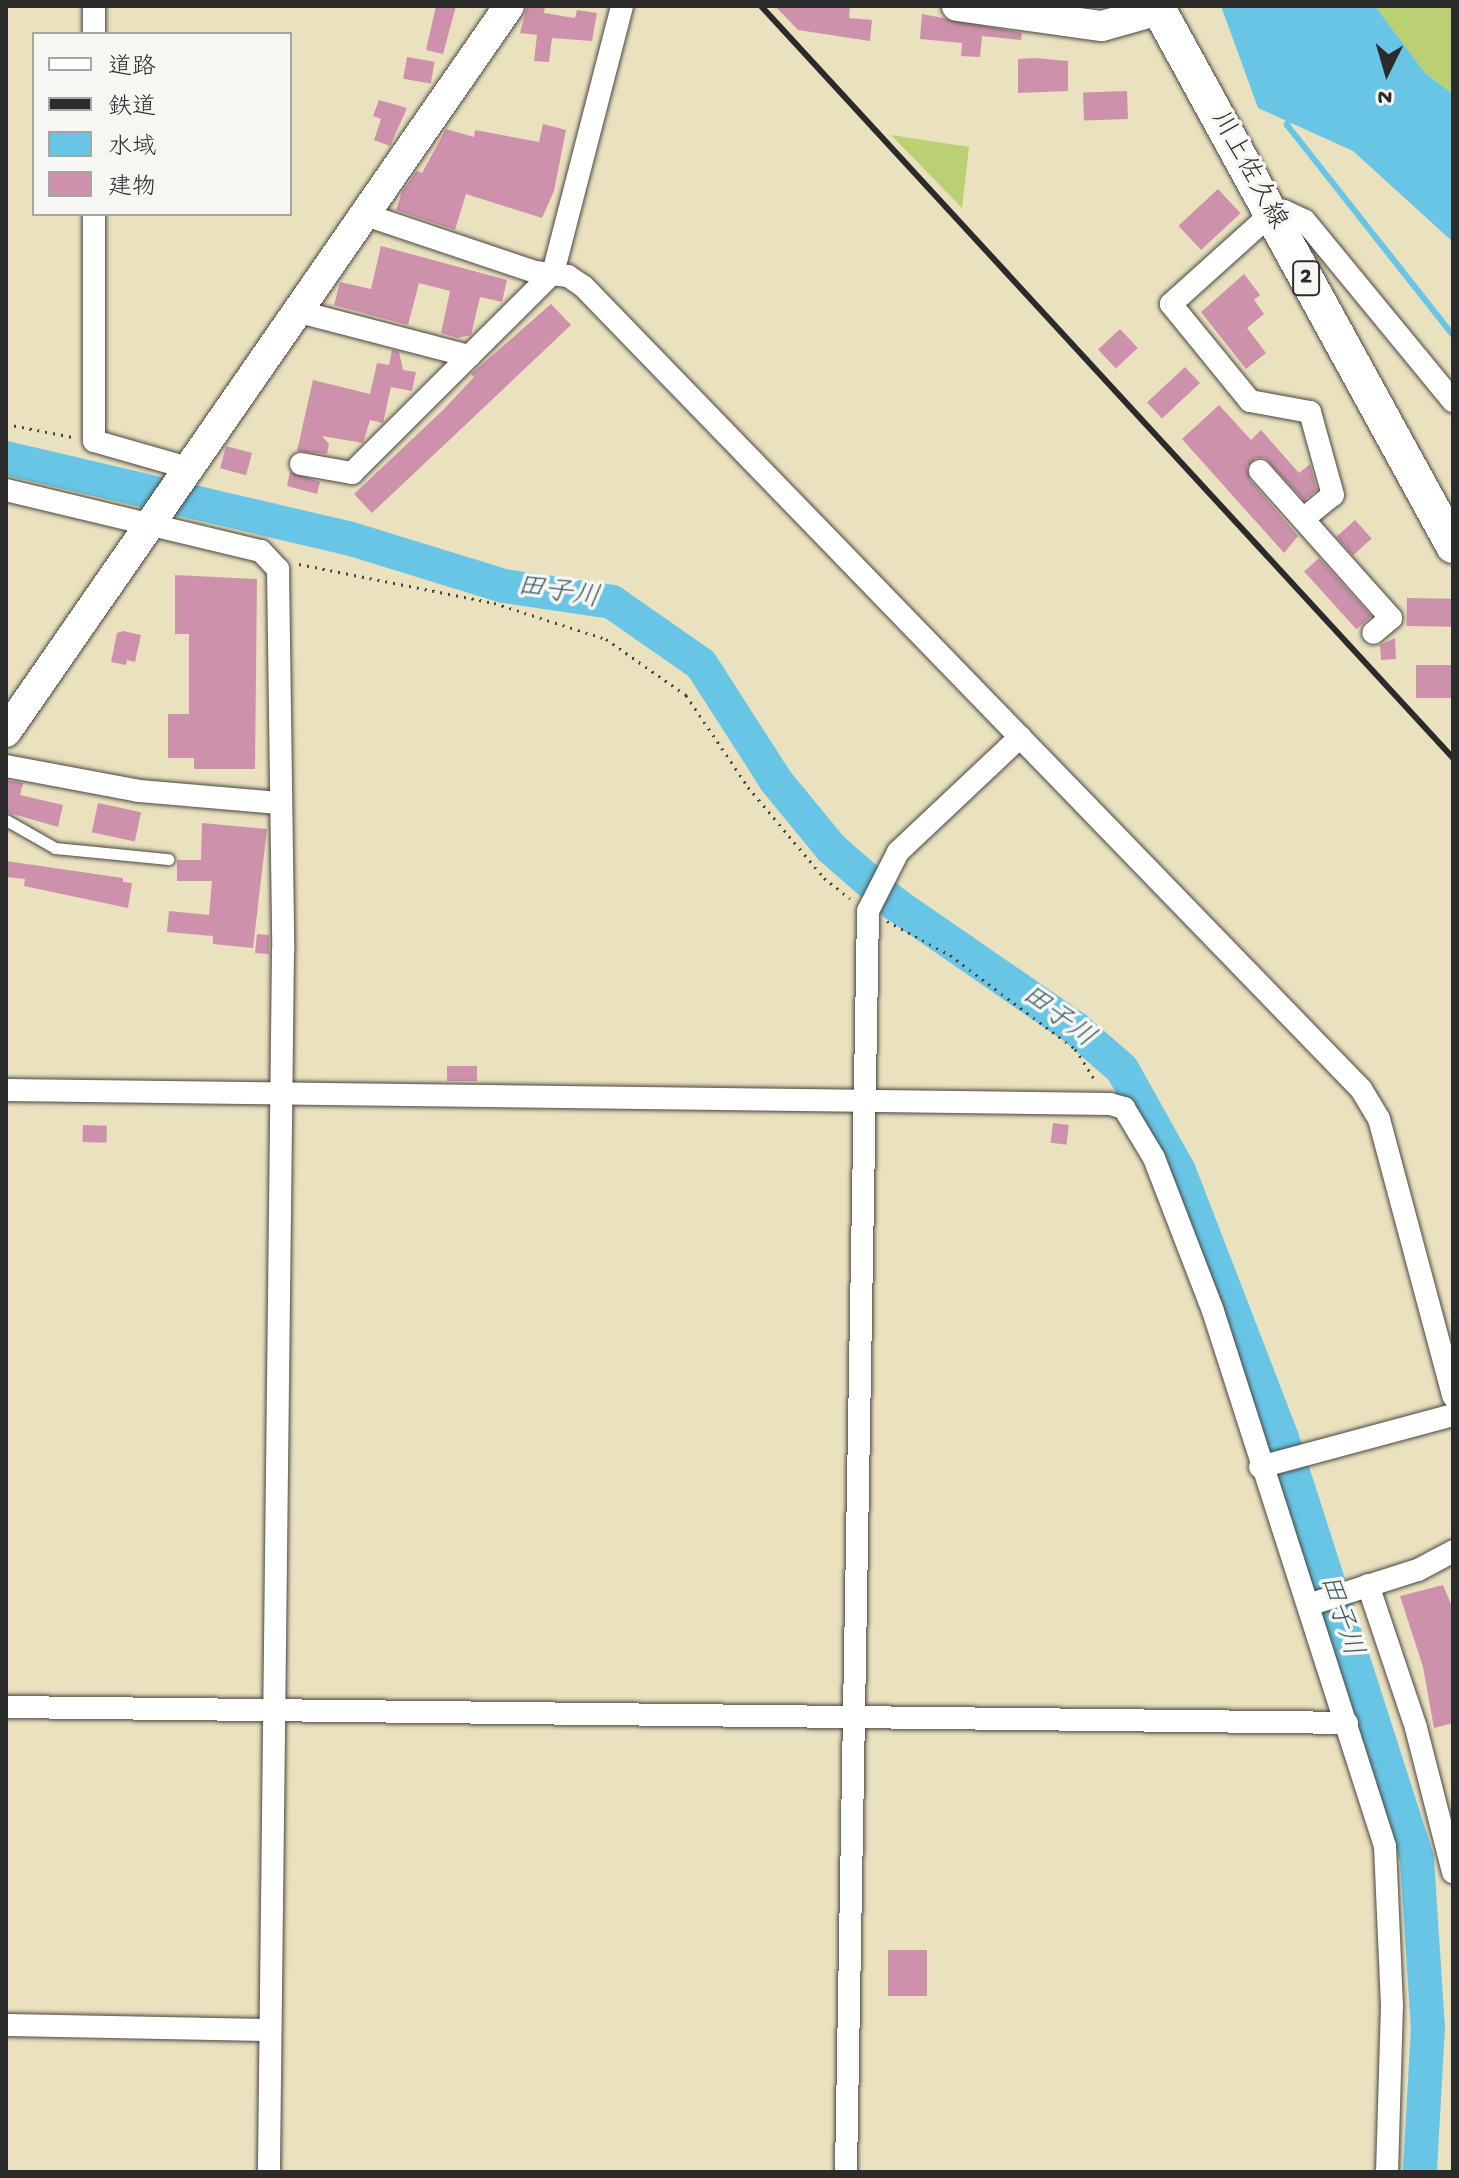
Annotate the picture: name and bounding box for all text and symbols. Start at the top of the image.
legend [32,32,292,216]
north arrow [1347,32,1427,112]
text: 道路 [108,54,156,83]
text: N [1377,82,1393,109]
text: 鉄道 [108,94,156,123]
street label: 川上佐久線 [1202,107,1292,235]
text: 水域 [108,134,156,163]
text: 建物 [108,174,156,203]
road number: 2 [1292,258,1320,298]
water label: 田子川 [514,571,602,617]
water label: 田子川 [1013,979,1101,1057]
water label: 田子川 [1310,1571,1368,1661]

